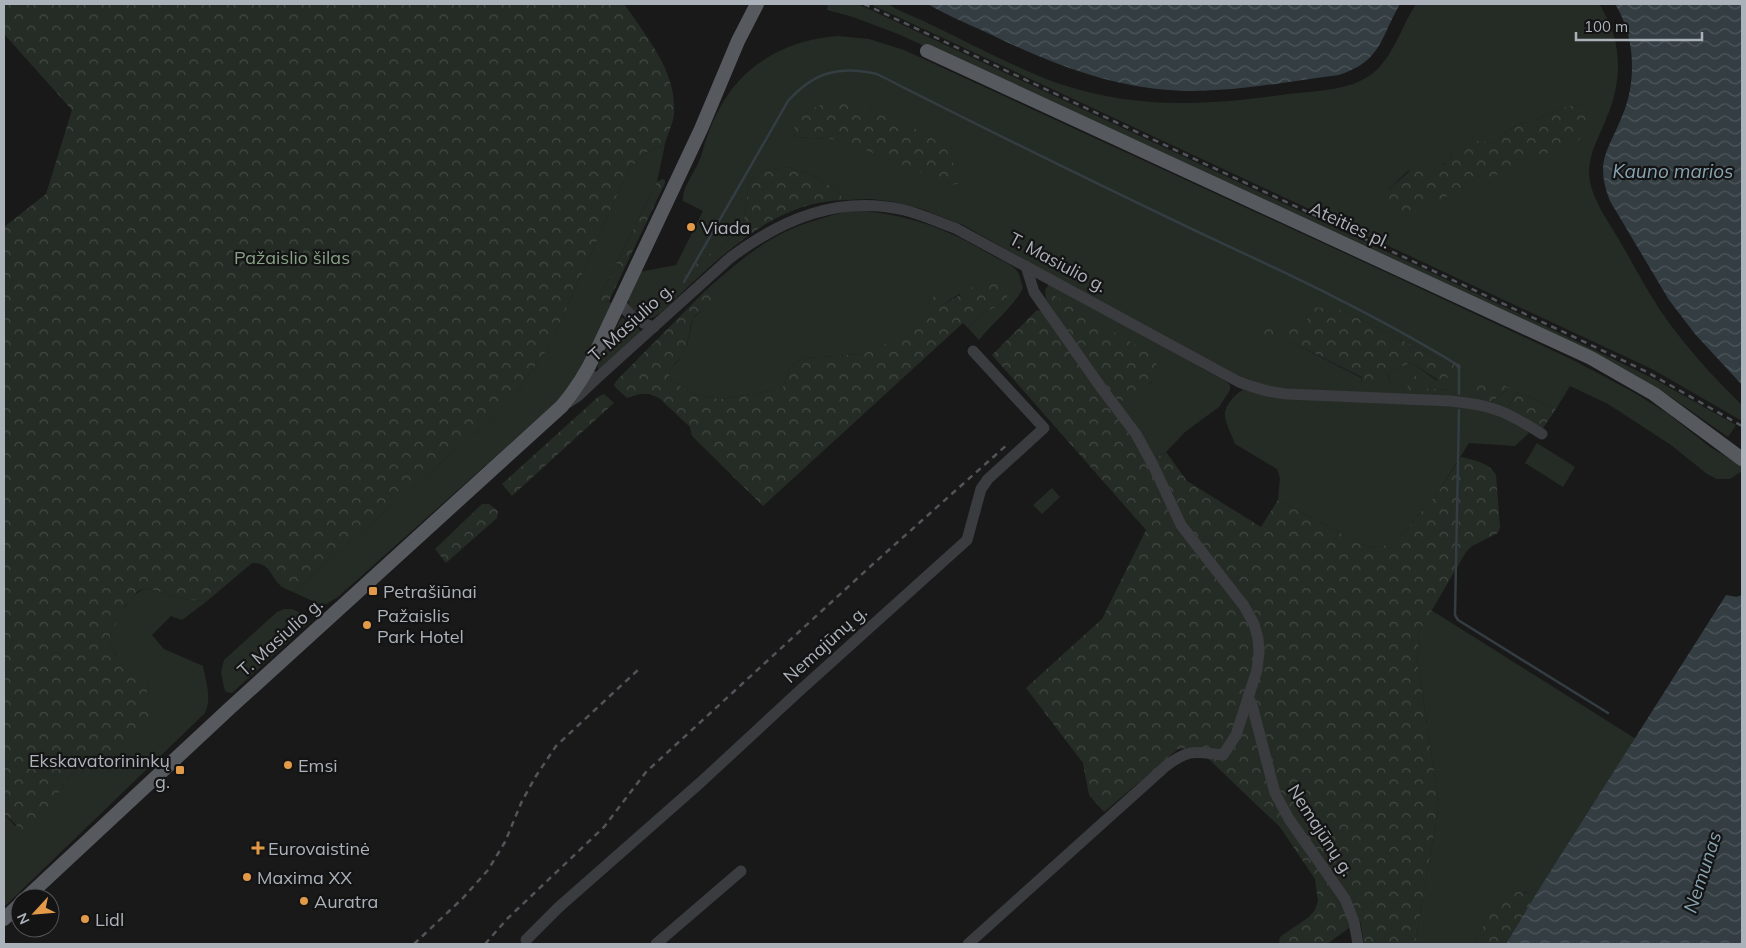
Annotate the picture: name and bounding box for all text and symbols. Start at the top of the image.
scale bar [1576,10,1702,42]
text: 100 m [1584,17,1628,36]
water label: Kauno marios [1612,159,1734,183]
street label: Ateities pl. [1306,196,1394,254]
place label: Viada [701,216,750,239]
marker: Viada [685,221,697,233]
street label: T. Masiulio g. [1005,227,1111,297]
park label: Pažaislio šilas [234,246,350,269]
street label: T. Masiulio g. [584,278,678,366]
place label: Petrašiūnai [383,580,477,603]
marker: Petrašiūnai [367,585,379,597]
street label: T. Masiulio g. [233,593,327,681]
street label: Nemajūnų g. [778,600,872,688]
place label: Pažaislis Park Hotel [377,604,464,648]
marker: Pažaislis Park Hotel [361,619,373,631]
place label: Ekskavatorininkų g. [29,749,170,793]
place label: Emsi [298,754,338,777]
marker: Emsi [282,759,294,771]
marker: Ekskavatorininkų g. [174,764,186,776]
street label: Nemajūnų g. [1283,780,1359,880]
water label: Nemunas [1678,828,1726,916]
place label: Eurovaistinė [268,837,370,860]
marker: Eurovaistinė [252,842,264,854]
place label: Maxima XX [257,866,352,889]
marker: Maxima XX [241,871,253,883]
north arrow [10,888,60,938]
place label: Auratra [314,890,378,913]
marker: Auratra [298,895,310,907]
place label: Lidl [95,908,124,931]
text: N [13,910,34,927]
marker: Lidl [79,913,91,925]

